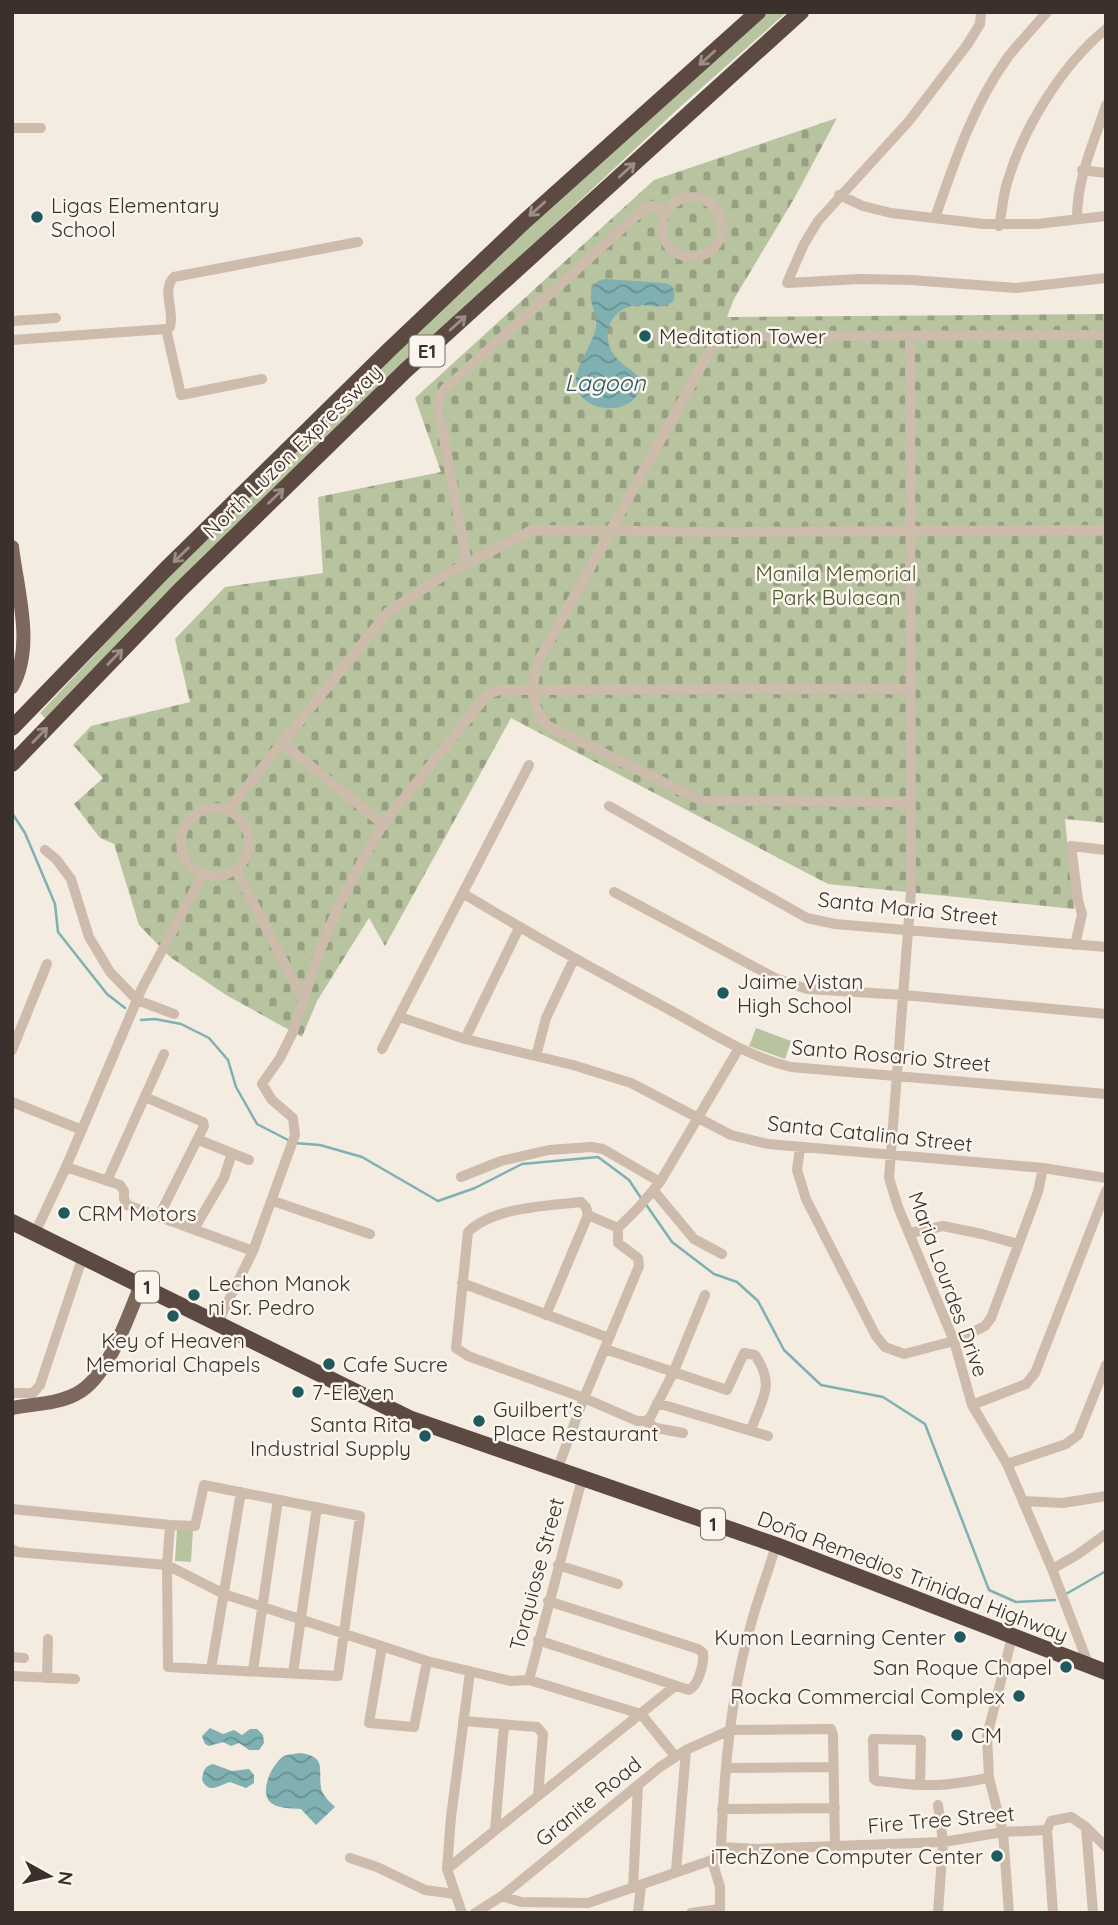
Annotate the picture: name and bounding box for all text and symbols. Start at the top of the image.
one-way arrow [698,50,716,66]
one-way arrow [618,162,636,178]
place label: Ligas Elementary School [51,192,219,242]
one-way arrow [529,201,547,217]
marker: Ligas Elementary School [29,209,45,225]
one-way arrow [449,314,466,331]
place label: Meditation Tower [659,323,826,349]
marker: Meditation Tower [637,328,653,344]
road number: E1 [410,336,444,366]
street label: North Luzon Expressway [197,359,387,543]
water label: Lagoon [564,368,646,397]
one-way arrow [267,488,284,505]
one-way arrow [172,547,189,564]
park label: Manila Memorial Park Bulacan [755,560,917,610]
one-way arrow [106,649,123,666]
one-way arrow [31,727,48,744]
street label: Santa Maria Street [817,886,999,930]
place label: Jaime Vistan High School [737,968,863,1018]
marker: Jaime Vistan High School [715,985,731,1001]
street label: Santo Rosario Street [790,1033,992,1077]
street label: Santa Catalina Street [766,1109,974,1157]
street label: Maria Lourdes Drive [903,1188,995,1380]
place label: CRM Motors [78,1200,197,1226]
marker: CRM Motors [56,1205,72,1221]
place label: Lechon Manok ni Sr. Pedro [208,1270,351,1320]
road number: 1 [135,1272,159,1302]
marker: Lechon Manok ni Sr. Pedro [186,1287,202,1303]
marker: Key of Heaven Memorial Chapels [165,1308,181,1324]
place label: Key of Heaven Memorial Chapels [86,1327,260,1377]
place label: Cafe Sucre [343,1351,448,1377]
marker: Cafe Sucre [321,1356,337,1372]
place label: 7-Eleven [312,1379,394,1405]
marker: 7-Eleven [290,1384,306,1400]
place label: Guilbert's Place Restaurant [493,1396,659,1446]
place label: Santa Rita Industrial Supply [250,1411,411,1461]
marker: Guilbert's Place Restaurant [471,1413,487,1429]
marker: Santa Rita Industrial Supply [417,1428,433,1444]
street label: Torquiose Street [503,1495,569,1653]
street label: Doña Remedios Trinidad Highway [754,1505,1072,1647]
road number: 1 [701,1508,725,1540]
place label: Kumon Learning Center [714,1624,946,1650]
marker: Kumon Learning Center [952,1629,968,1645]
place label: San Roque Chapel [873,1654,1052,1680]
marker: San Roque Chapel [1058,1659,1074,1675]
place label: Rocka Commercial Complex [730,1683,1005,1709]
marker: Rocka Commercial Complex [1011,1688,1027,1704]
place label: CM [971,1722,1002,1748]
marker: CM [949,1727,965,1743]
street label: Granite Road [530,1750,646,1852]
street label: Fire Tree Street [866,1800,1016,1838]
north arrow [14,1841,84,1911]
place label: iTechZone Computer Center [711,1843,983,1869]
marker: iTechZone Computer Center [989,1848,1005,1864]
text: N [53,1870,79,1887]

